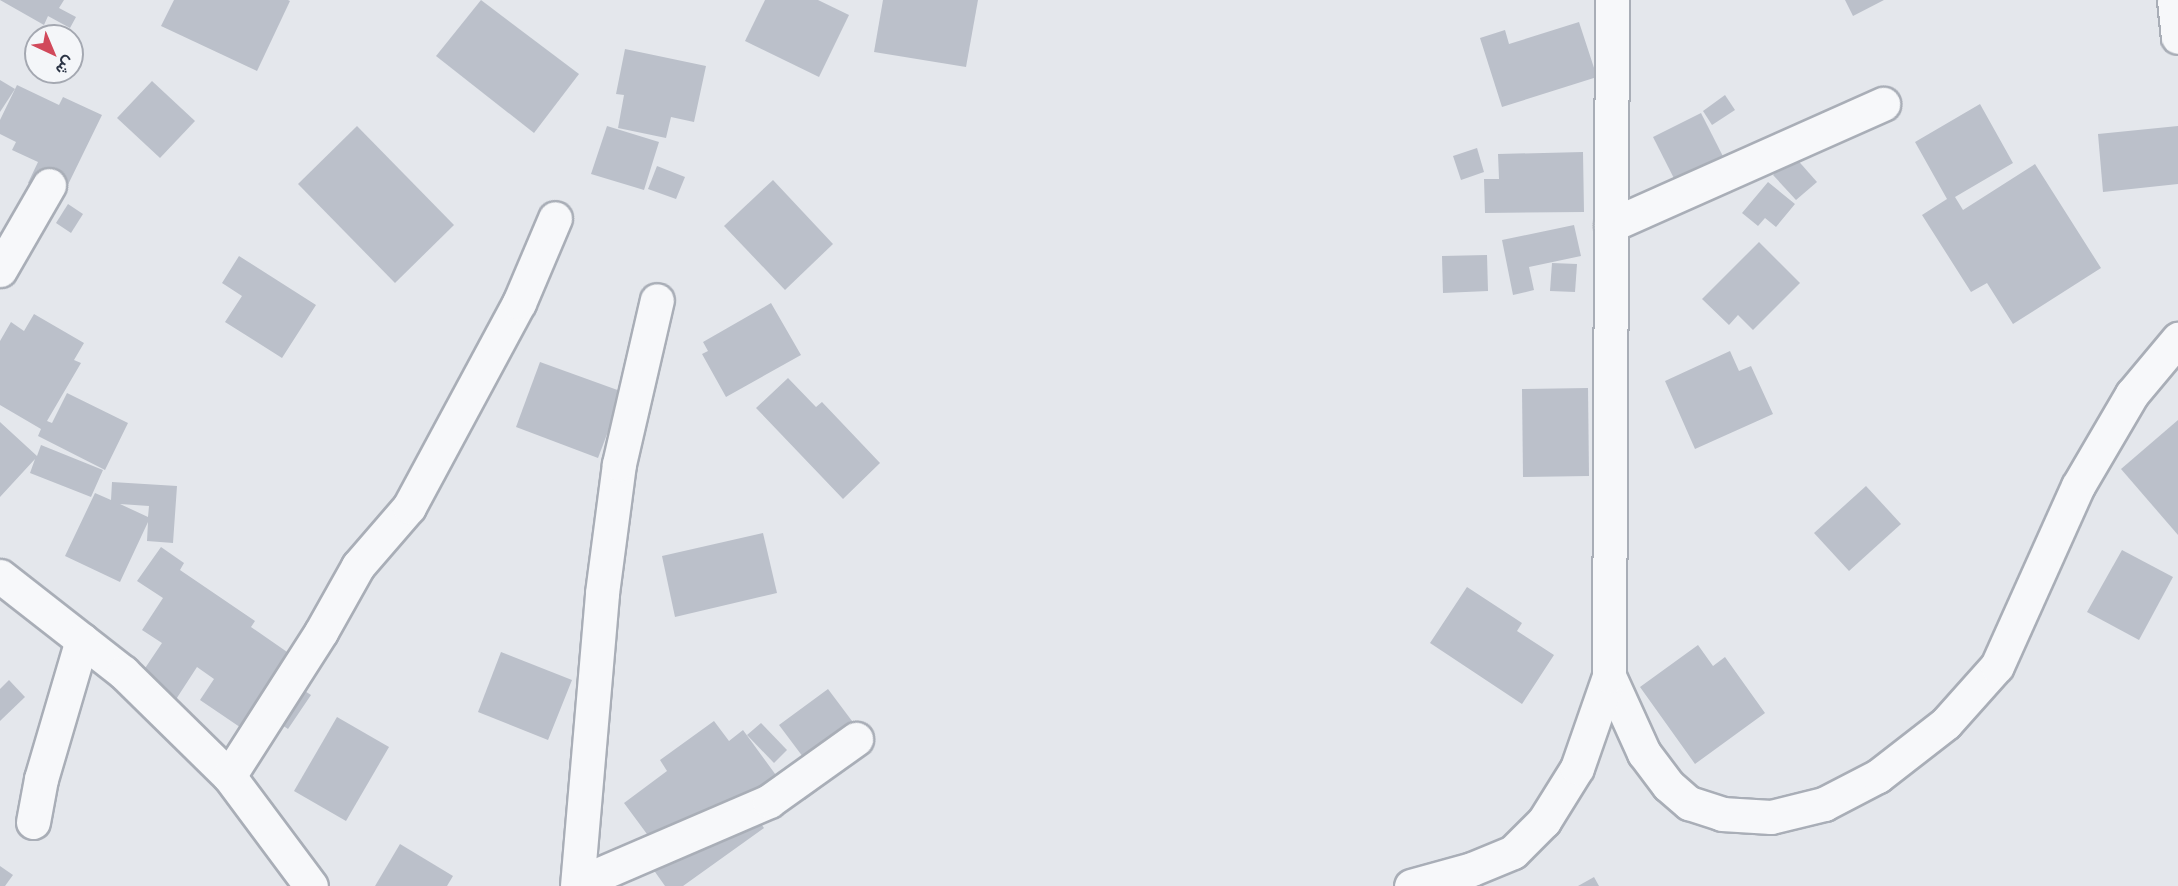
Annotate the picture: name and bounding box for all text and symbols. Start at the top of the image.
north arrow [24,24,84,84]
text: ش [51,51,80,80]

